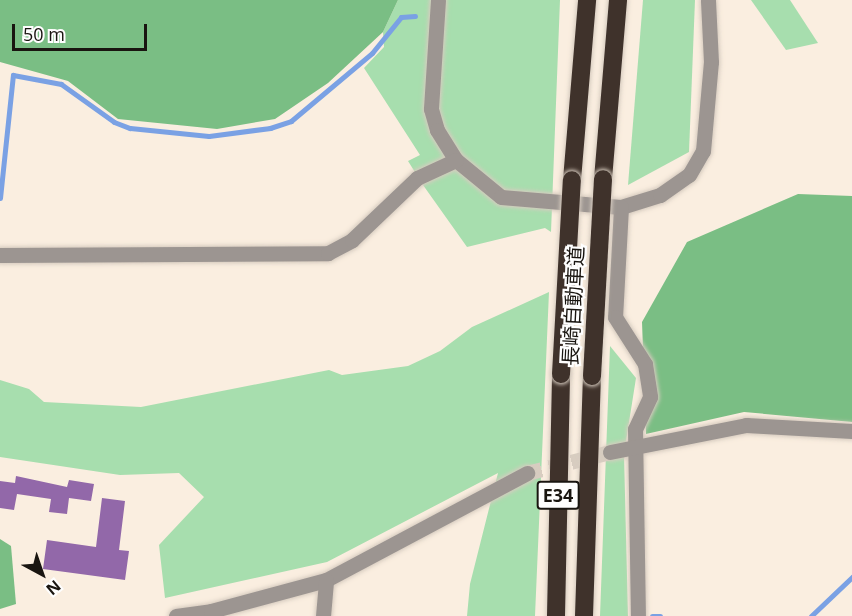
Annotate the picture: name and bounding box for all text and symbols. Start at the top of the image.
scale bar [15,12,150,50]
text: 50 m [23,22,65,46]
street label: 長崎自動車道 [558,245,588,367]
road number: E34 [536,480,580,510]
north arrow [12,544,72,604]
text: N [42,575,66,600]

